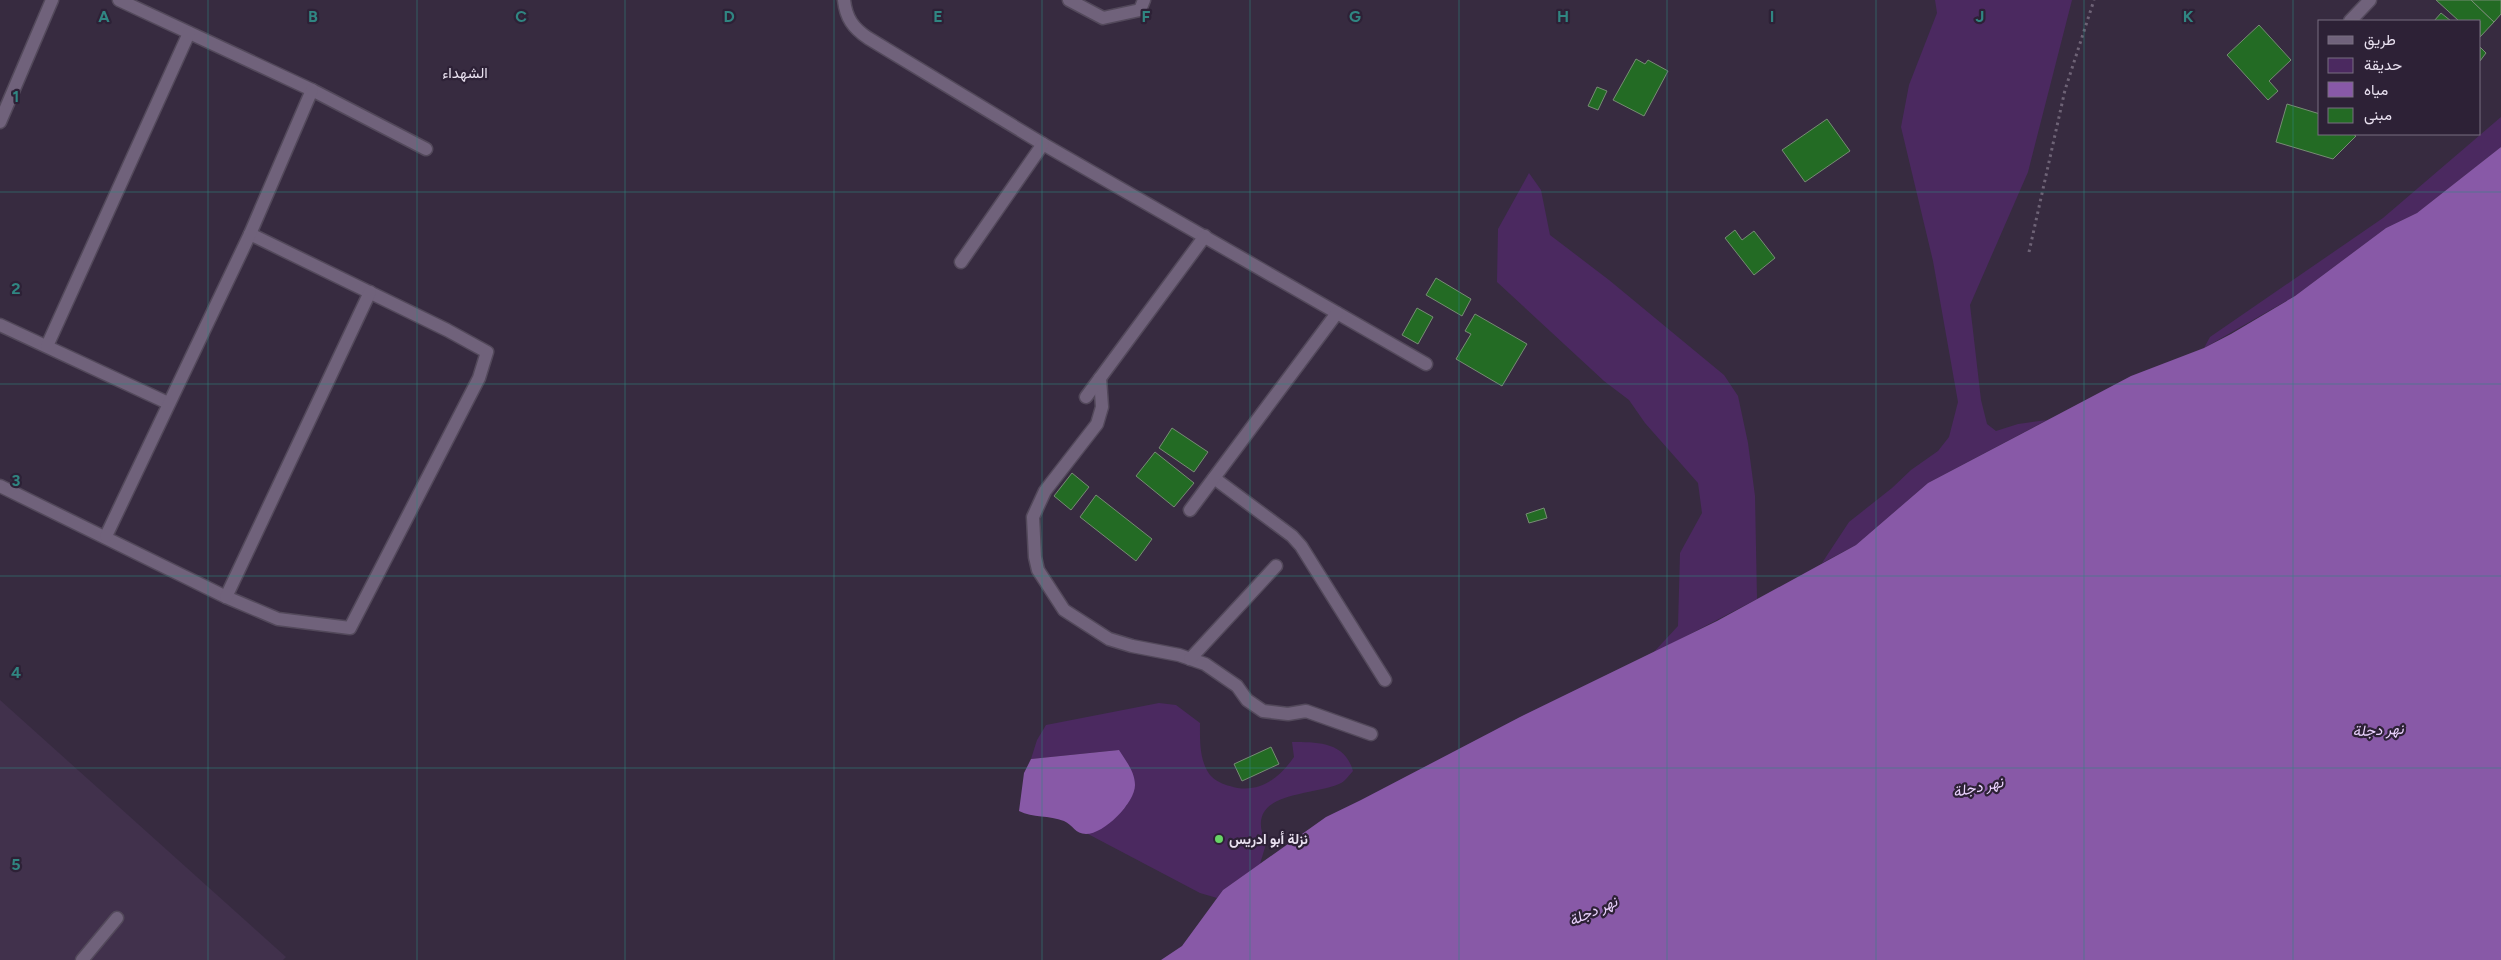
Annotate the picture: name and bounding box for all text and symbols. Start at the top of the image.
text: A [98,7,110,26]
text: B [308,7,318,26]
text: C [515,7,527,26]
text: D [723,7,735,26]
text: E [933,7,943,26]
text: F [1142,7,1151,26]
text: G [1349,7,1361,26]
text: H [1557,7,1569,26]
text: I [1770,7,1774,26]
text: J [1976,7,1984,26]
text: K [2183,7,2194,26]
legend [2318,20,2481,135]
text: طريق [2364,31,2396,50]
text: حديقة [2364,56,2402,74]
district label: الشهداء [442,64,488,82]
text: مياه [2364,81,2388,99]
text: 1 [13,87,19,106]
text: مبنى [2364,106,2392,125]
text: 2 [11,279,21,298]
text: 3 [12,471,21,490]
text: 4 [11,663,21,682]
water label: نهر دجلة [2352,720,2405,740]
water label: نهر دجلة [1951,773,2006,801]
place label: نزلة أبو ادريس [1229,831,1308,848]
marker: نزلة أبو ادريس [1213,833,1225,845]
text: 5 [11,855,21,874]
water label: نهر دجلة [1566,892,1621,930]

